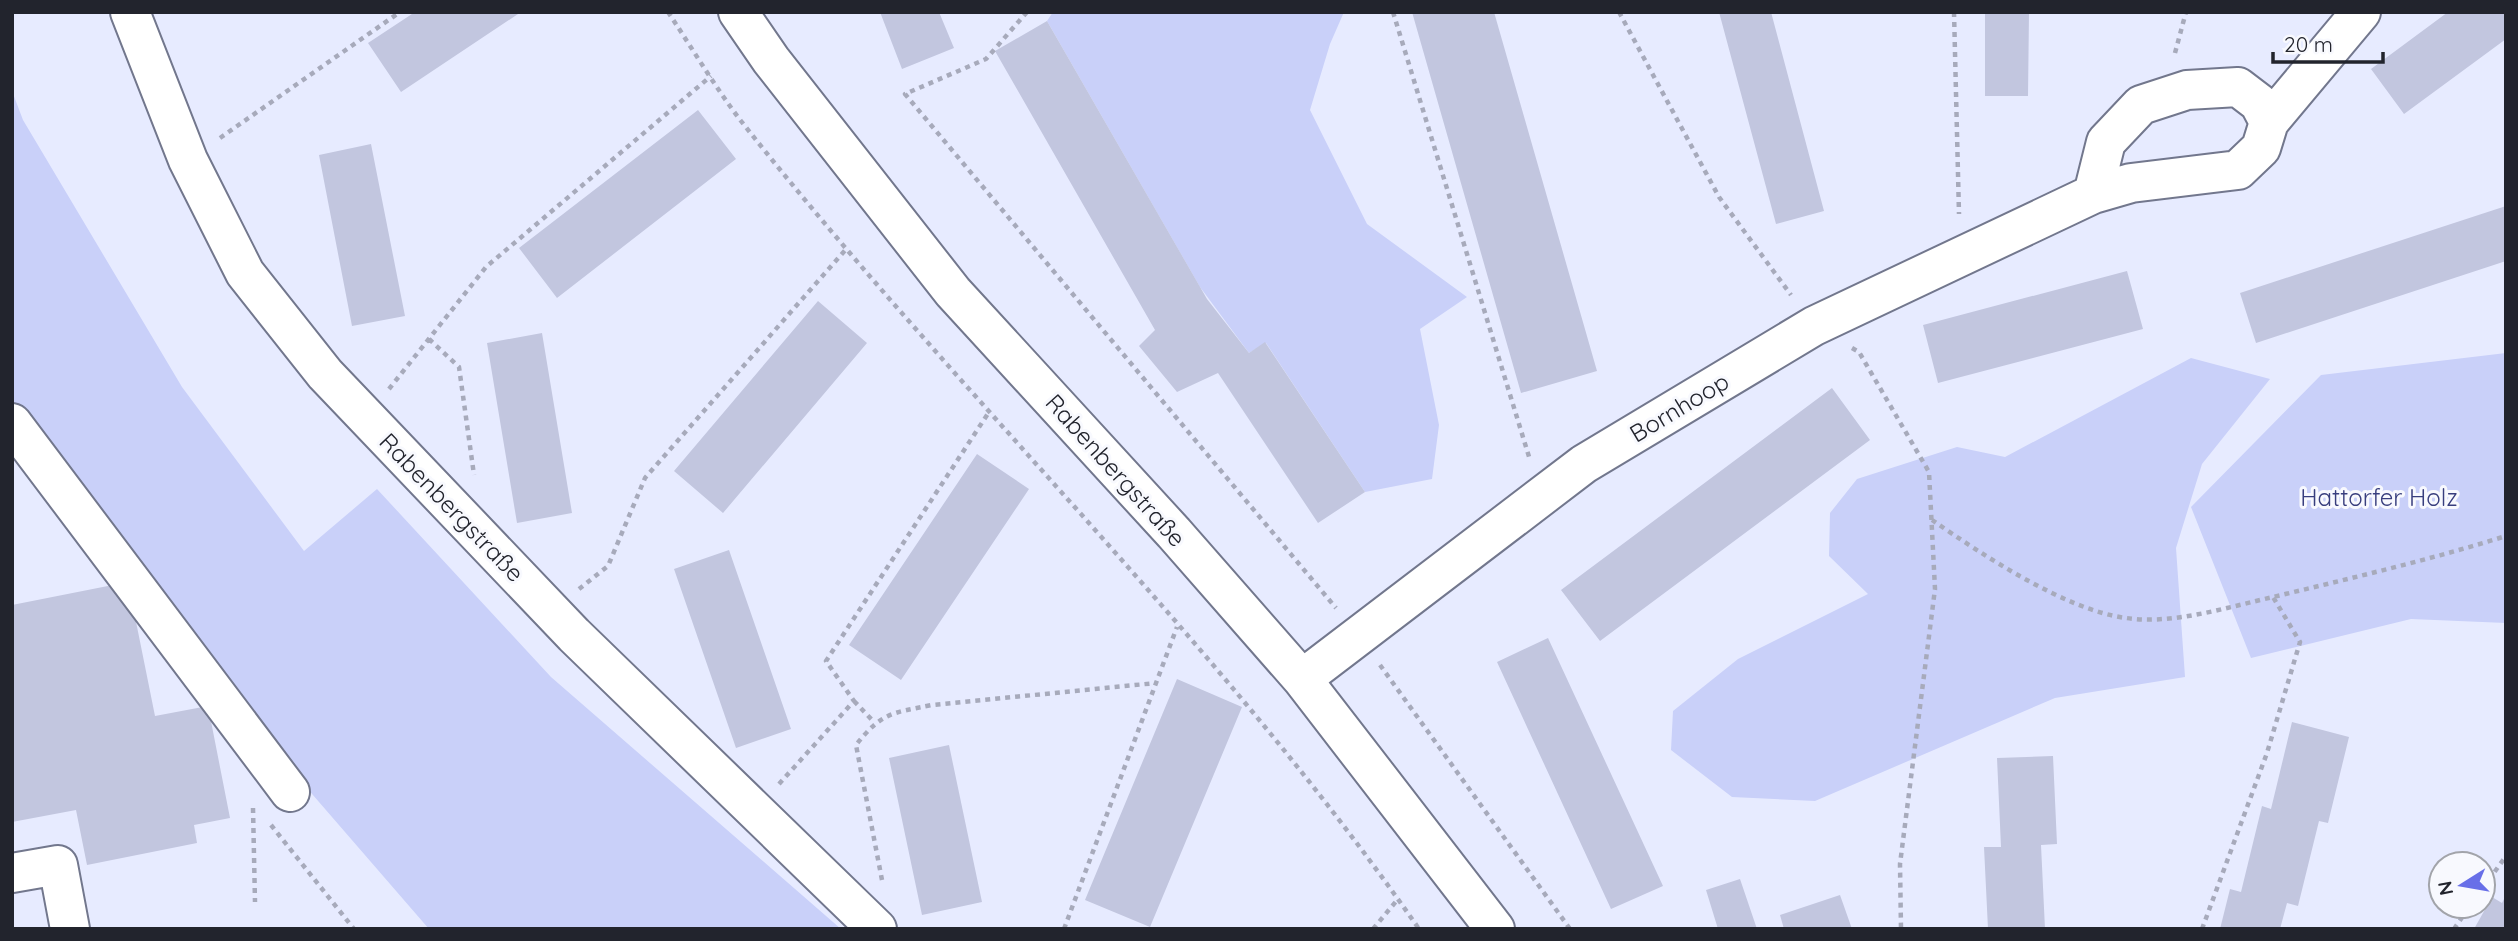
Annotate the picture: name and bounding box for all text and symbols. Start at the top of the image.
scale bar [2273,21,2383,65]
text: 20 m [2284,31,2333,57]
street label: Bornhoop [1624,366,1734,448]
street label: Rabenbergstraße [1039,387,1193,553]
street label: Rabenbergstraße [373,426,531,588]
park label: Hattorfer Holz [2300,482,2458,512]
north arrow [2427,850,2497,920]
text: N [2432,879,2458,897]

